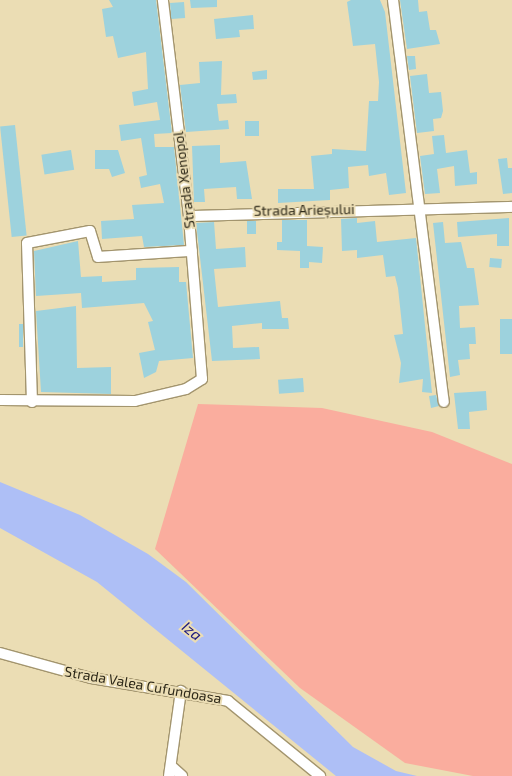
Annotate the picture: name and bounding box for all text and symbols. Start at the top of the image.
street label: Strada Xenopol [170,131,198,229]
street label: Strada Arieșului [253,201,355,219]
water label: Iza [179,618,205,644]
street label: Strada Valea Cufundoasa [63,663,223,707]

